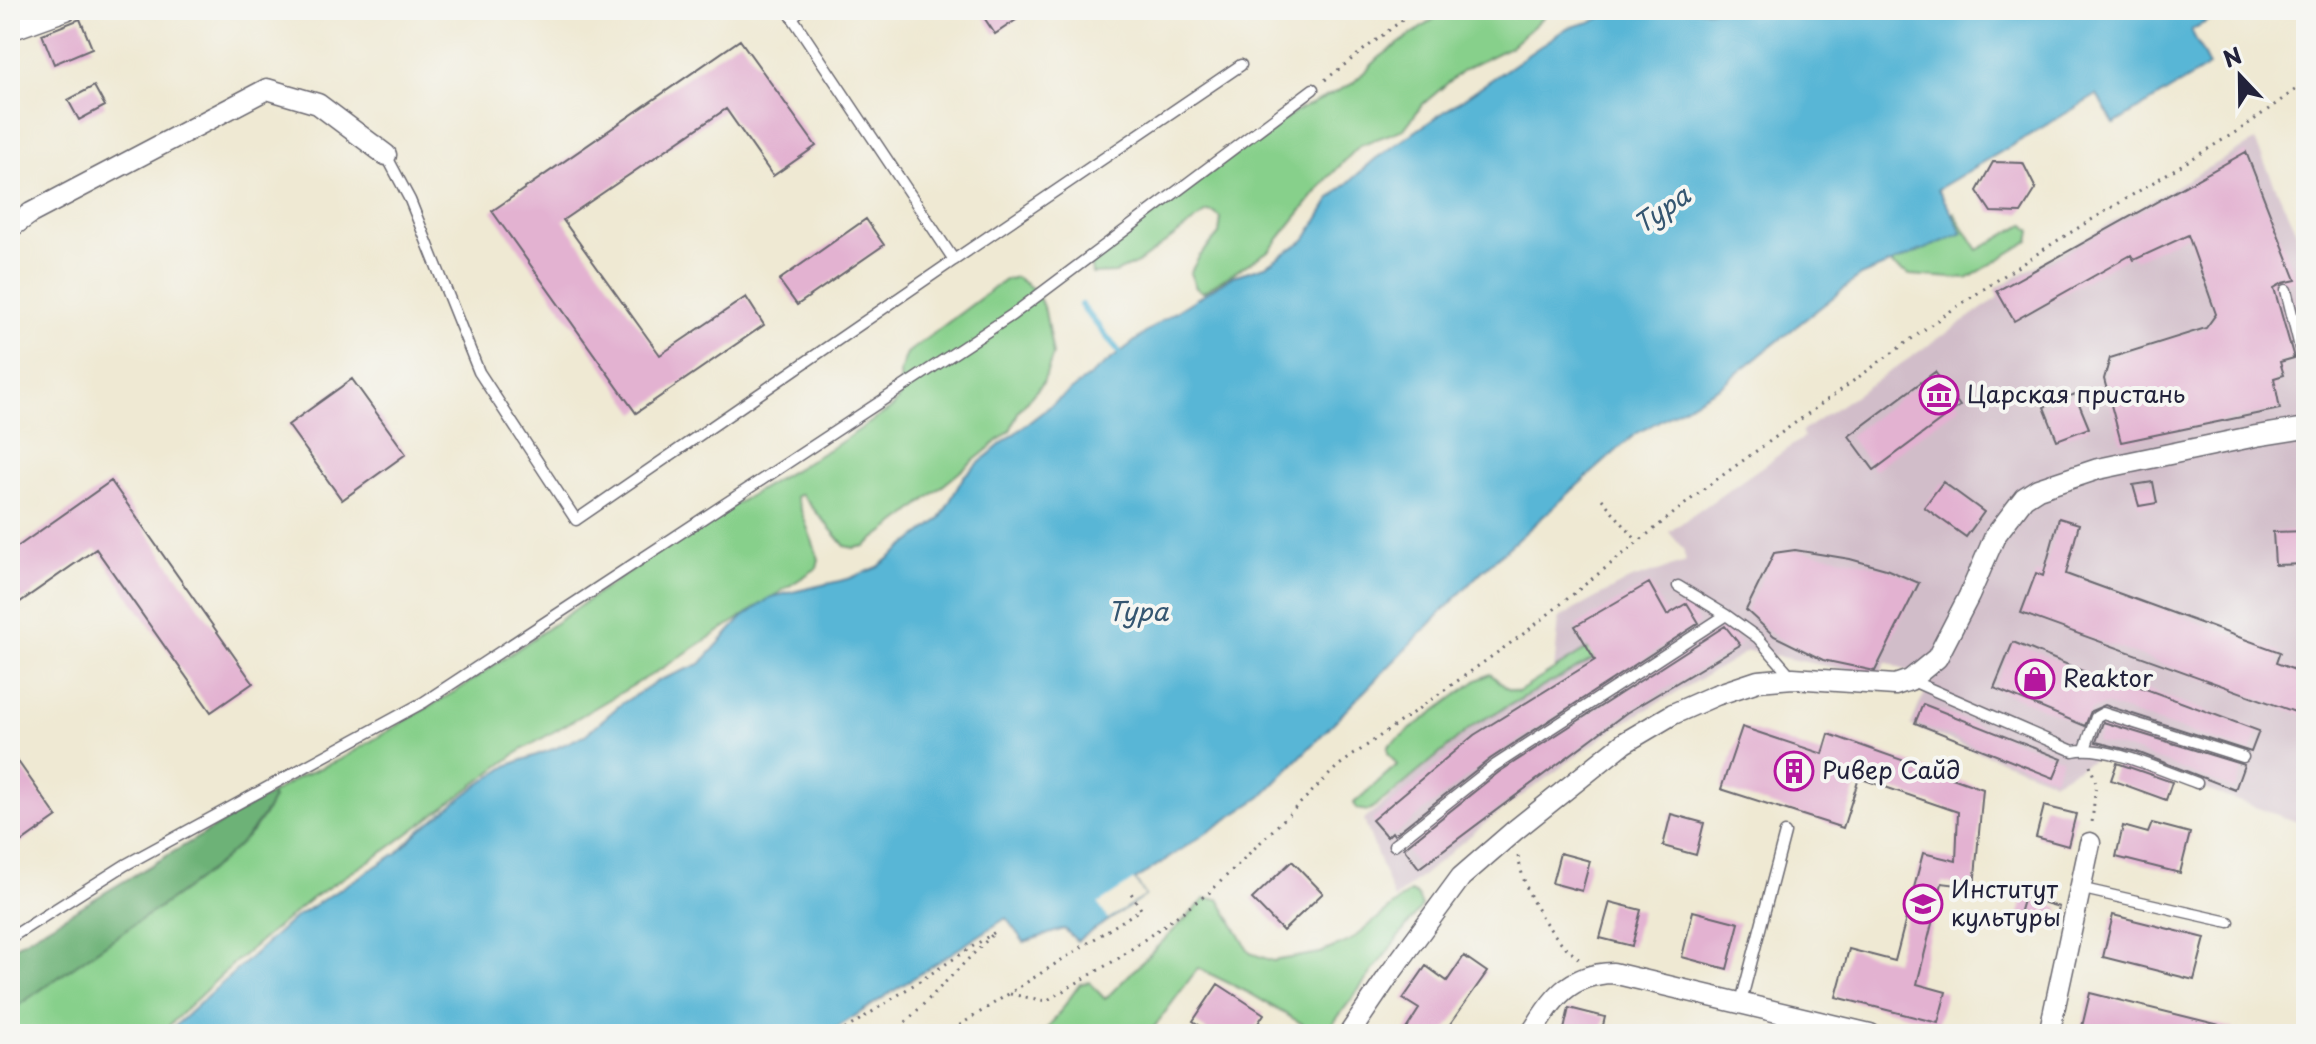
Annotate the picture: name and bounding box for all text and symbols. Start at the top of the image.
north arrow [2200,36,2280,116]
text: N [2218,38,2246,75]
water label: Тура [1625,175,1698,242]
museum icon: Царская пристань [1918,374,1960,416]
place label: Царская пристань [1967,375,2185,411]
water label: Тура [1107,591,1169,630]
shop icon: Reaktor [2014,658,2056,700]
place label: Reaktor [2063,659,2154,695]
building icon: Ривер Сайд [1773,750,1815,792]
place label: Ривер Сайд [1822,751,1960,787]
place label: Институт культуры [1951,870,2061,934]
school or university icon: Институт культуры [1902,883,1944,925]

